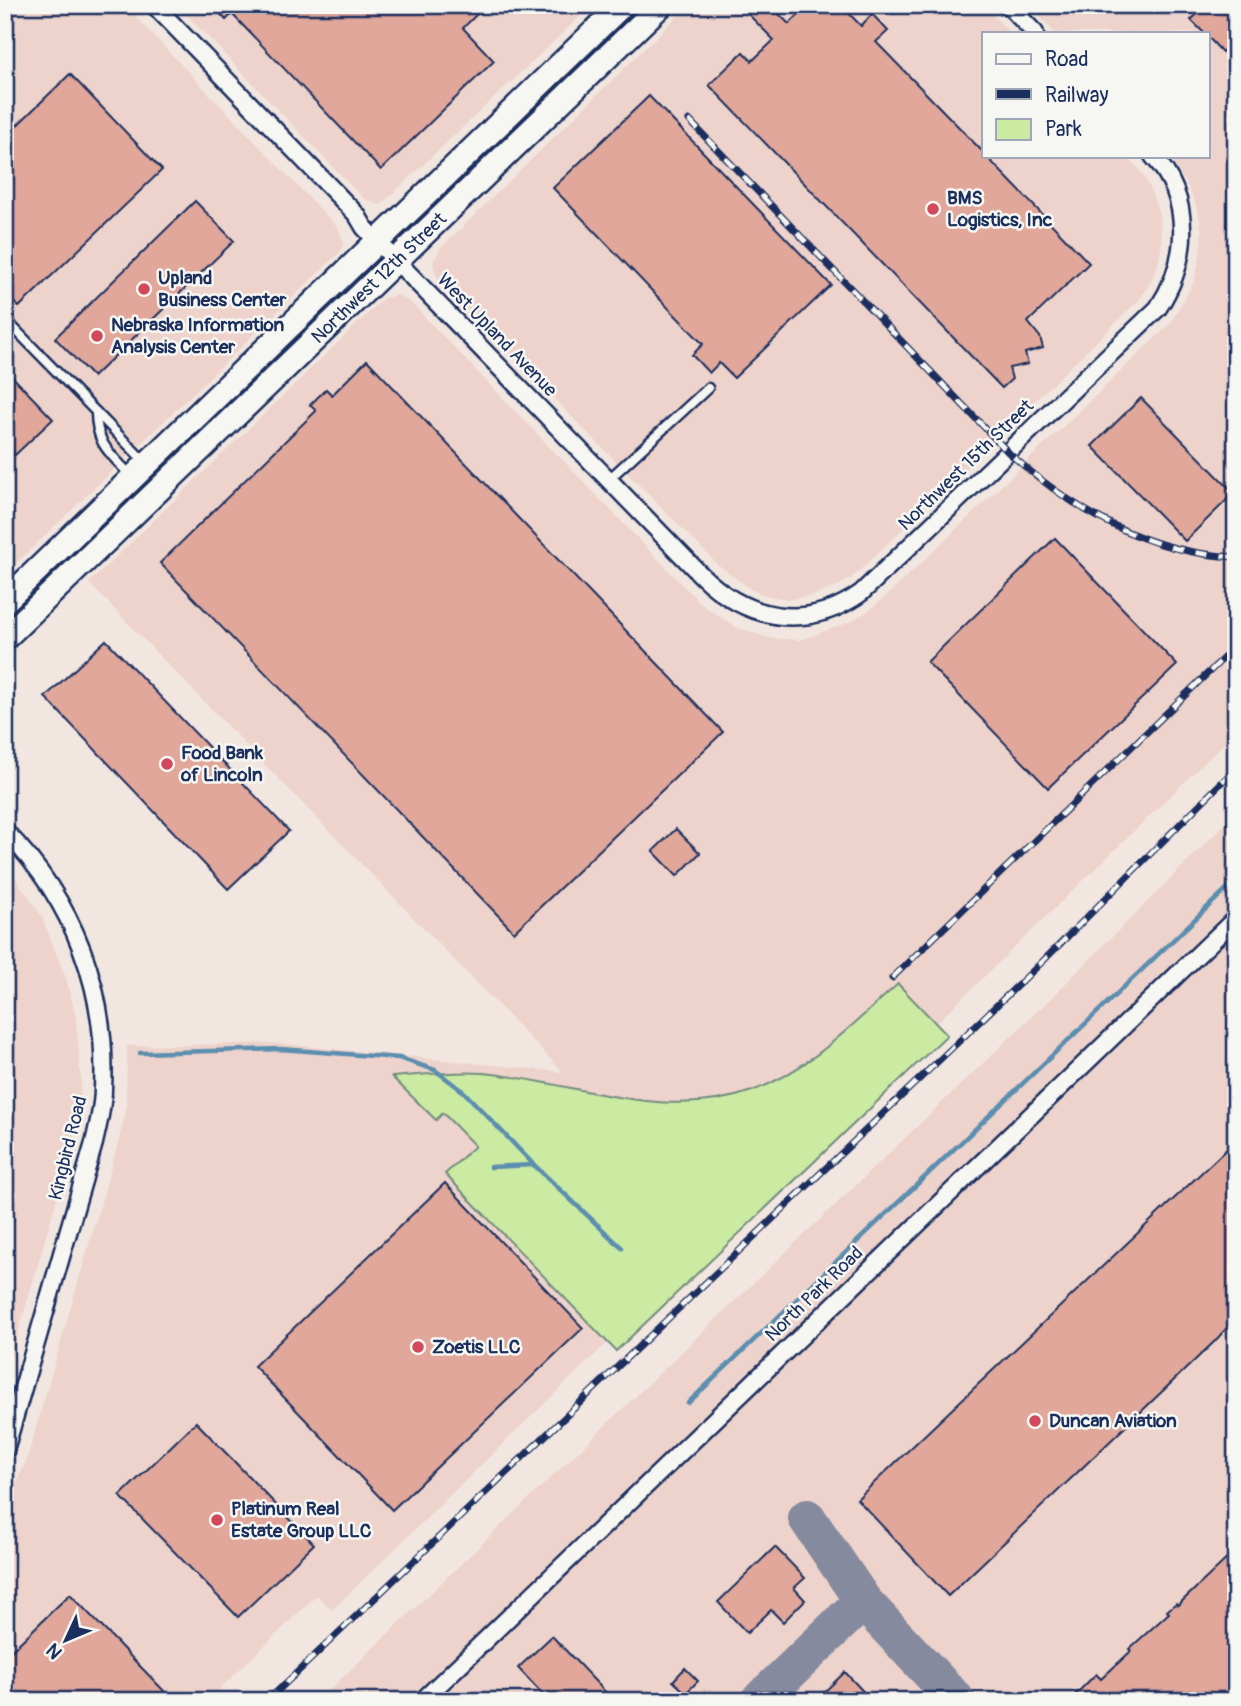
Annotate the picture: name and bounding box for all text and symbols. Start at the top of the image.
legend [982,32,1210,158]
text: Road [1045,46,1089,73]
text: Railway [1045,82,1109,109]
text: Park [1045,116,1082,143]
place label: BMS Logistics, Inc [947,186,1053,232]
marker: BMS Logistics, Inc [925,201,941,217]
street label: Northwest 12th Street [306,207,452,349]
place label: Upland Business Center [158,266,287,312]
street label: West Upland Avenue [432,268,563,402]
marker: Upland Business Center [136,281,152,297]
place label: Nebraska Information Analysis Center [111,313,284,359]
marker: Nebraska Information Analysis Center [89,328,105,344]
street label: Northwest 15th Street [893,394,1039,536]
place label: Food Bank of Lincoln [180,741,264,787]
marker: Food Bank of Lincoln [159,756,175,772]
street label: Kingbird Road [43,1093,93,1203]
street label: North Park Road [760,1241,868,1347]
place label: Zoetis LLC [432,1335,521,1359]
marker: Zoetis LLC [410,1339,426,1355]
place label: Duncan Aviation [1049,1409,1177,1433]
marker: Duncan Aviation [1027,1413,1043,1429]
place label: Platinum Real Estate Group LLC [231,1497,372,1543]
marker: Platinum Real Estate Group LLC [209,1512,225,1528]
north arrow [32,1604,102,1674]
text: N [41,1638,68,1664]

